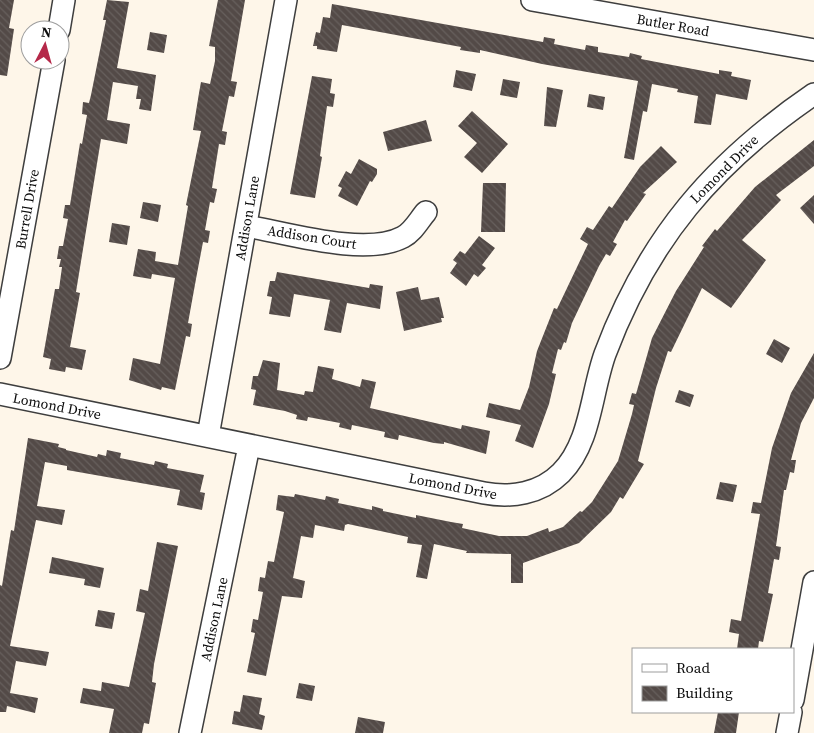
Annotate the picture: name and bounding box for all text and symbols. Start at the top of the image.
street label: Butler Road [635,9,711,41]
north arrow [20,20,70,70]
text: N [40,22,52,43]
street label: Lomond Drive [685,130,763,208]
street label: Burrell Drive [10,167,44,251]
street label: Addison Lane [230,174,264,262]
street label: Addison Court [266,220,358,254]
street label: Lomond Drive [11,388,103,424]
street label: Lomond Drive [407,468,499,504]
street label: Addison Lane [195,575,233,663]
legend [632,648,794,713]
text: Road [676,657,710,678]
text: Building [676,682,733,703]

